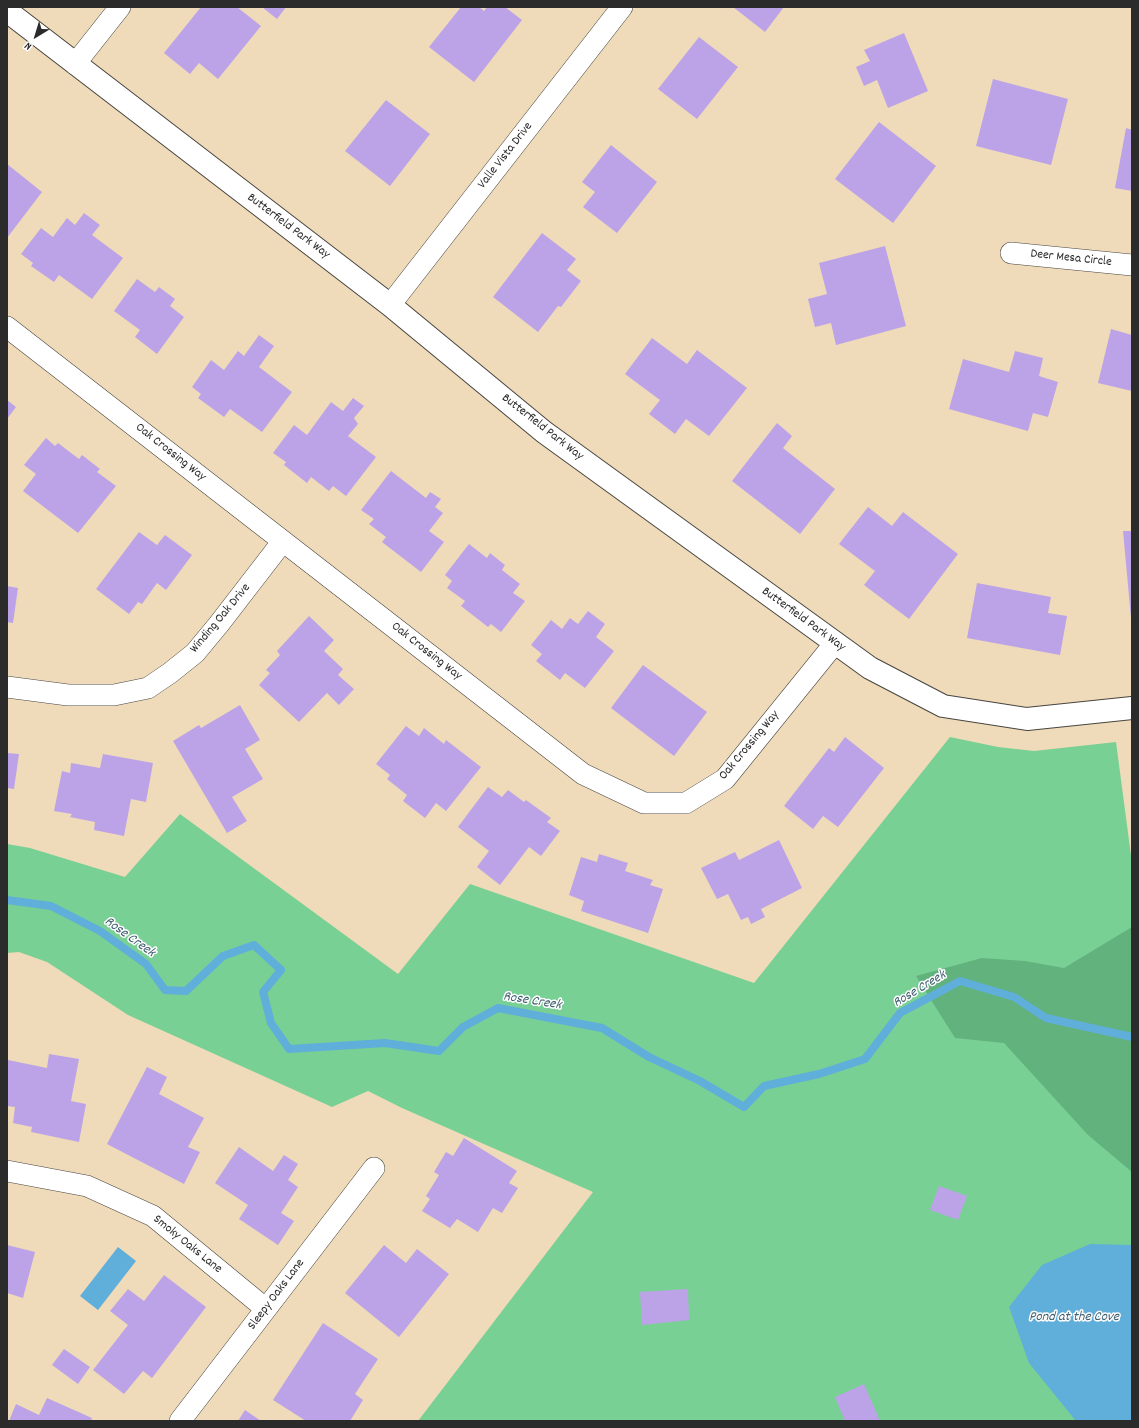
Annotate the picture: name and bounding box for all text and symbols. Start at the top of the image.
north arrow [16,16,56,56]
text: N [22,37,36,53]
street label: Valle Vista Drive [475,120,537,192]
street label: Butterfield Park Way [243,191,333,263]
street label: Deer Mesa Circle [1030,247,1112,271]
street label: Butterfield Park Way [498,391,586,465]
street label: Oak Crossing Way [131,420,209,486]
street label: Winding Oak Drive [187,581,255,657]
street label: Butterfield Park Way [758,584,848,656]
street label: Oak Crossing Way [387,619,465,685]
street label: Oak Crossing Way [716,708,784,784]
water label: Rose Creek [100,914,158,962]
water label: Rose Creek [891,968,949,1012]
water label: Rose Creek [502,989,562,1015]
street label: Smoky Oaks Lane [149,1212,225,1278]
street label: Sleepy Oaks Lane [245,1256,309,1334]
water label: Pond at the Cove [1029,1310,1119,1326]

